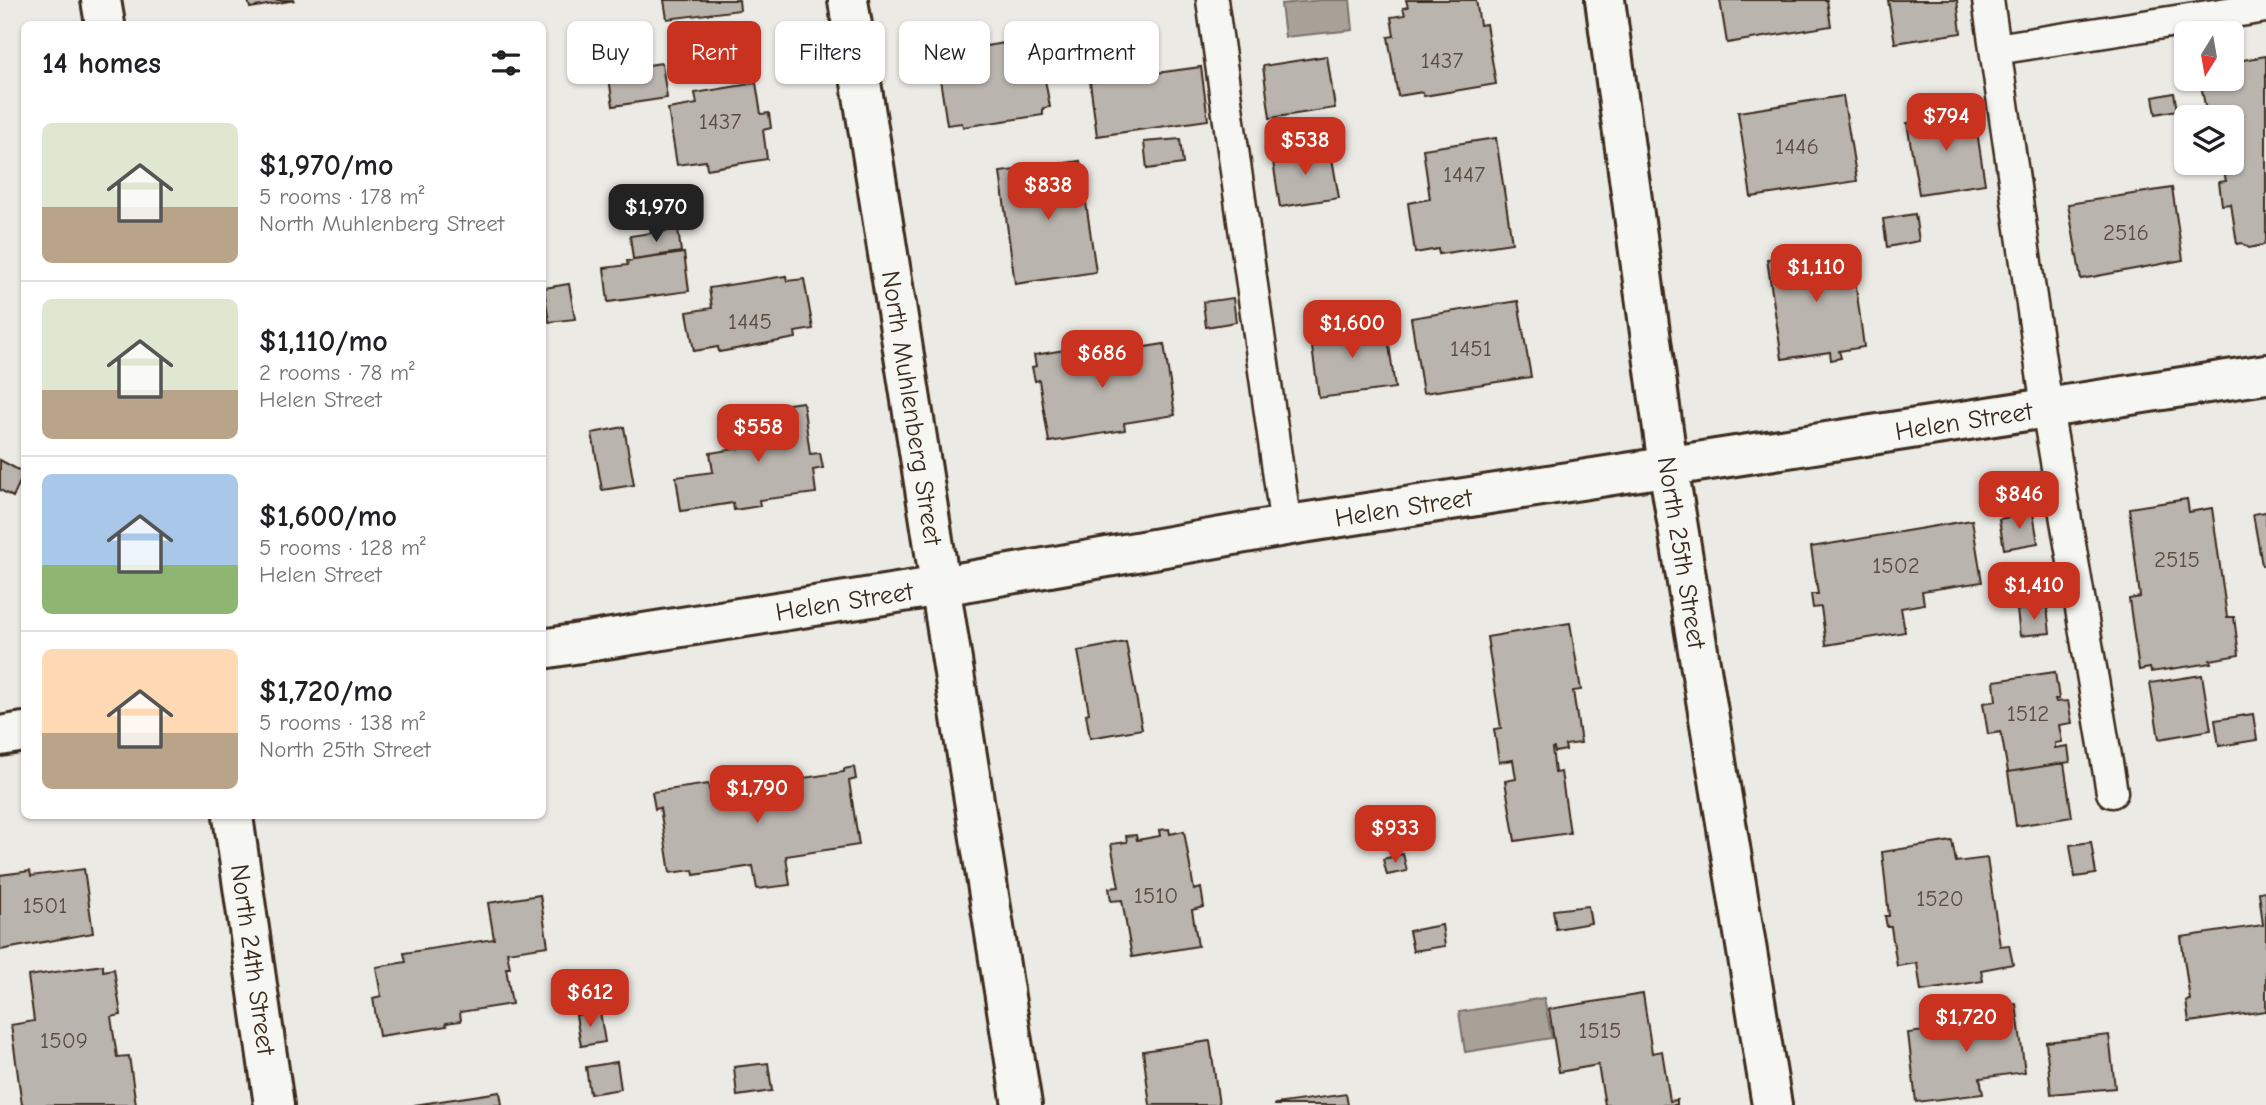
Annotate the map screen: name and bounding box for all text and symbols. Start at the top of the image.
chip: Buy [567,21,653,84]
chip: Rent [667,21,761,84]
chip: Filters [775,21,885,84]
chip: New [899,21,990,84]
chip: Apartment [1004,21,1159,84]
north arrow [2174,21,2244,91]
map controls [2174,21,2244,175]
icon: filters [487,44,525,82]
text: 14 homes [42,46,161,81]
house number: 1437 [1421,47,1463,74]
pin: $794 [1905,94,1987,153]
text: $794 [1923,102,1969,129]
button: layers [2174,105,2244,175]
house number: 1437 [699,108,741,135]
pin: $538 [1264,118,1346,177]
text: $538 [1280,126,1330,153]
house number: 1446 [1775,133,1819,160]
text: $1,970/mo [259,148,393,183]
icon: home [98,151,182,235]
house number: 1447 [1443,161,1485,188]
pin: $838 [1007,162,1089,222]
text: $838 [1024,171,1072,198]
text: 5 rooms · 178 m² [259,183,424,210]
pin: $1,970 [599,184,713,244]
text: $1,970 [625,193,687,220]
text: North Muhlenberg Street [259,210,504,237]
house number: 2516 [2103,219,2149,246]
pin: $1,110 [1759,244,1873,304]
text: $1,110 [1787,253,1845,280]
street label: North Muhlenberg Street [875,269,948,549]
pin: $1,600 [1295,300,1409,360]
house number: 1445 [728,308,772,335]
text: $1,600 [1319,309,1385,336]
text: $1,110/mo [259,324,388,359]
icon: home [98,327,182,411]
pin: $686 [1061,330,1143,390]
house number: 1451 [1450,335,1492,362]
text: $686 [1077,339,1127,366]
text: 2 rooms · 78 m² [259,359,415,386]
text: Helen Street [259,386,382,413]
street label: Helen Street [1893,396,2036,447]
pin: $558 [717,405,799,464]
text: $558 [733,413,783,440]
street label: North 25th Street [1651,455,1712,653]
pin: $846 [1978,472,2060,531]
text: $846 [1995,480,2043,507]
street label: Helen Street [1333,483,1476,534]
text: $1,600/mo [259,499,397,534]
icon: home [98,502,182,586]
text: 5 rooms · 128 m² [259,534,426,561]
house number: 2515 [2154,546,2200,573]
house number: 1502 [1872,552,1920,579]
text: Helen Street [259,561,382,588]
pin: $1,410 [1977,562,2091,622]
text: $1,410 [2004,571,2064,598]
street label: Helen Street [774,576,917,628]
text: $1,720/mo [259,674,393,709]
icon: home [98,677,182,761]
house number: 1512 [2007,700,2049,727]
text: 5 rooms · 138 m² [259,709,425,736]
text: North 25th Street [259,736,431,763]
pin: $1,790 [700,766,814,825]
text: $1,790 [726,774,788,801]
pin: $933 [1354,806,1436,865]
text: $933 [1371,814,1419,841]
street label: North 24th Street [224,862,281,1059]
house number: 1510 [1134,882,1178,909]
house number: 1520 [1916,885,1964,912]
house number: 1501 [23,892,67,919]
pin: $612 [549,970,631,1029]
text: $612 [567,978,613,1005]
pin: $1,720 [1909,995,2023,1054]
text: $1,720 [1935,1003,1997,1030]
house number: 1515 [1578,1017,1622,1044]
house number: 1509 [40,1027,88,1054]

